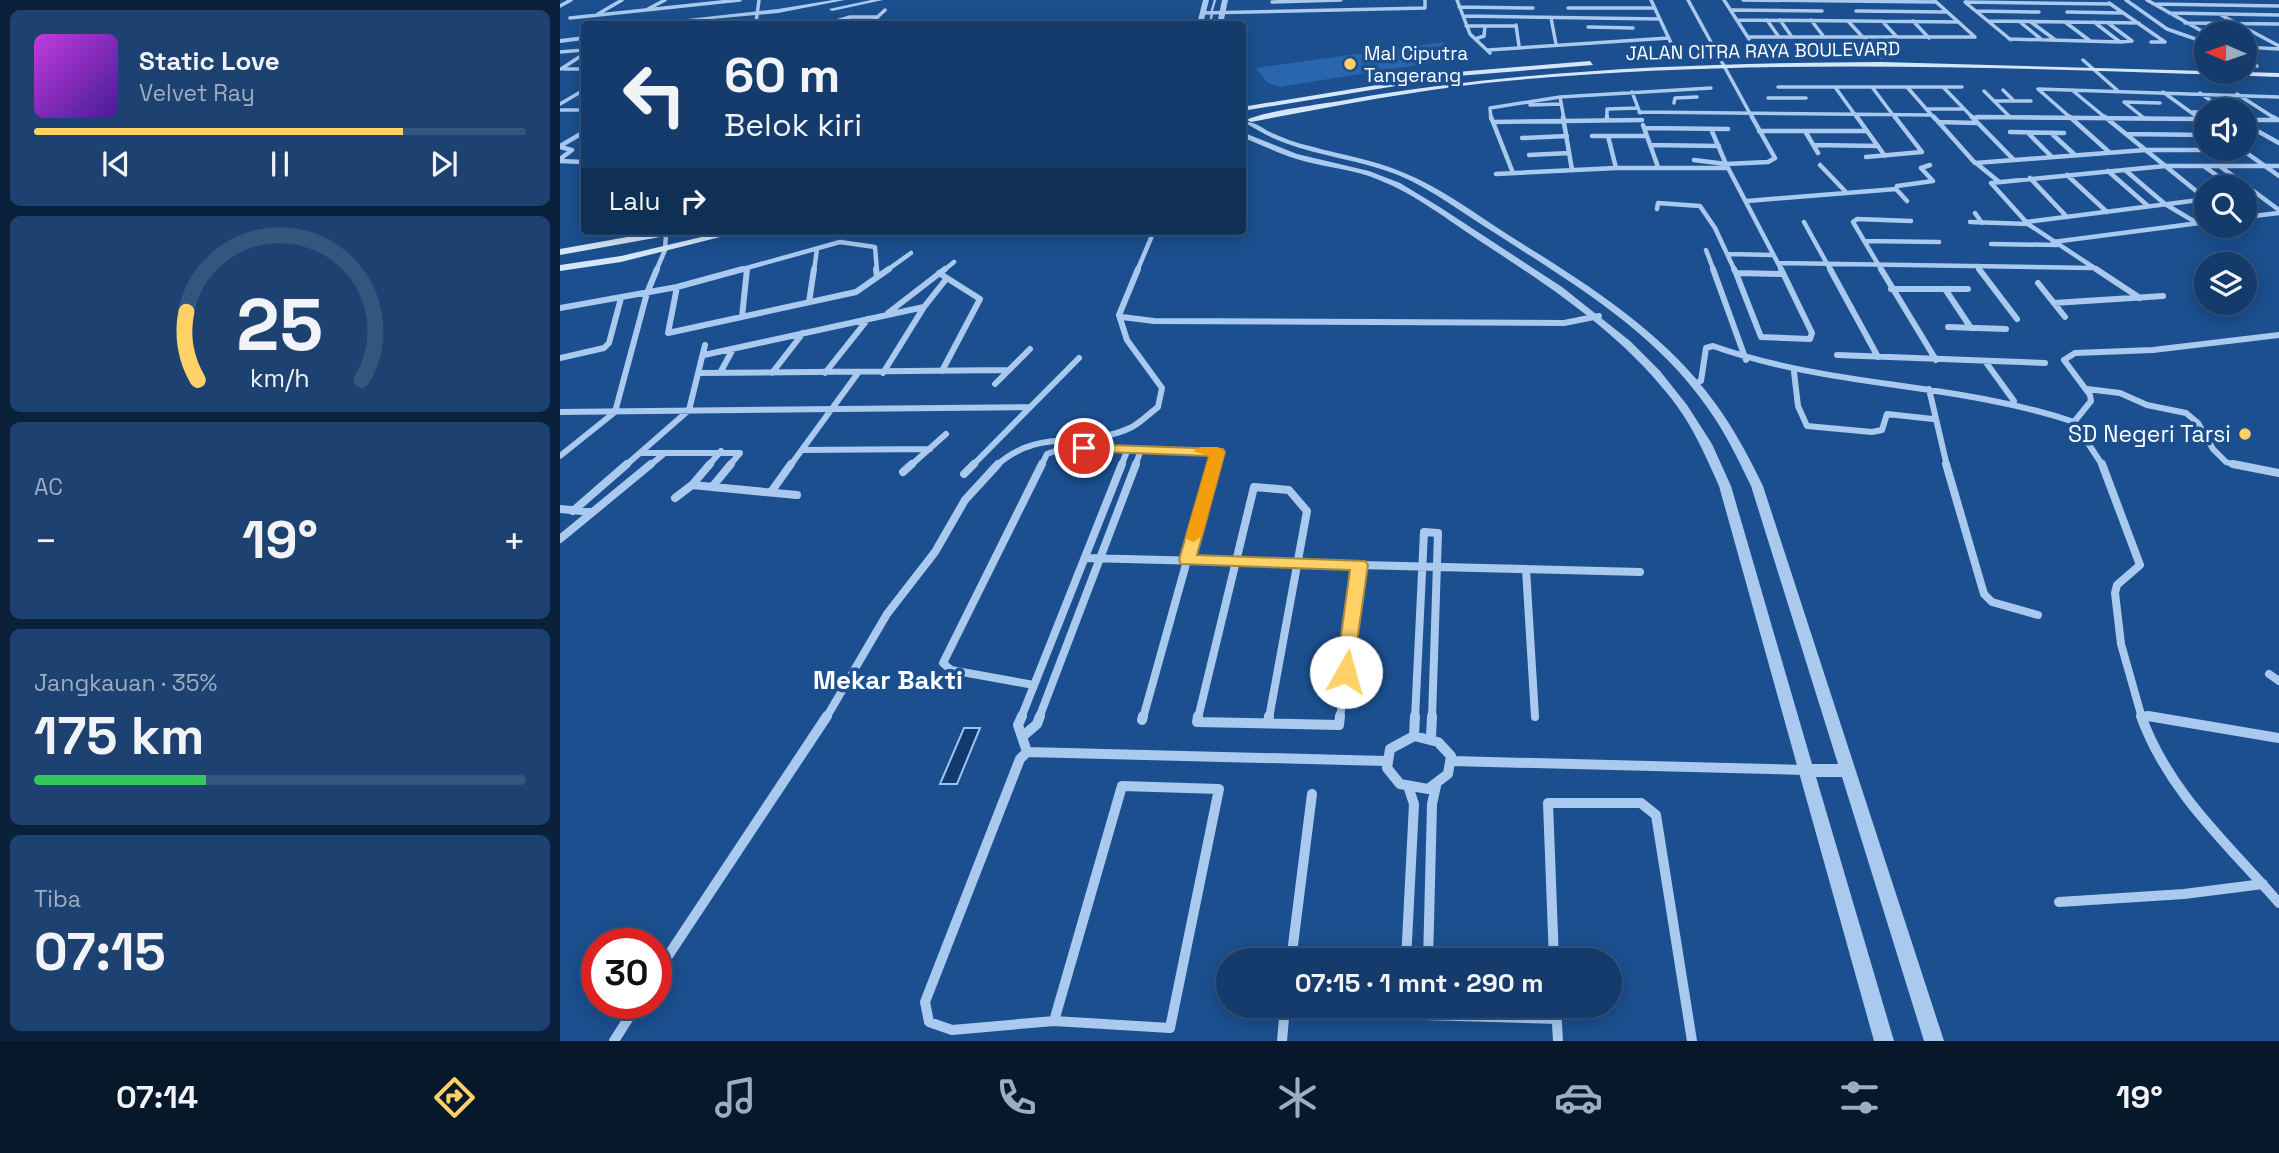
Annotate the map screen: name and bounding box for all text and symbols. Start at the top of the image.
north arrow [2194,21,2258,84]
map controls [2194,21,2257,315]
street label: JALAN CITRA RAYA BOULEVARD [1625,36,1901,66]
place label: Mal Ciputra Tangerang [1364,41,1468,88]
text: Static Love [139,44,280,78]
text: 60 m [724,44,840,106]
icon: left [609,49,700,140]
marker: Mal Ciputra Tangerang [1342,56,1358,72]
text: Velvet Ray [139,78,255,108]
button: sound [2194,98,2257,161]
text: Belok kiri [724,105,862,145]
icon: previous [97,145,135,183]
icon: pause [261,145,299,183]
icon: next [425,145,463,183]
button: search [2194,175,2257,238]
icon: right [674,182,712,220]
text: Lalu [609,184,660,218]
button: layers [2194,252,2257,315]
text: 25 [237,279,323,372]
text: km/h [250,362,310,394]
pin [1054,418,1114,478]
place label: SD Negeri Tarsi [2068,419,2231,449]
marker: SD Negeri Tarsi [2237,426,2253,442]
icon: arrive [1065,429,1103,467]
text: AC [34,472,63,502]
text: 19° [242,507,318,573]
text: − [34,517,58,565]
text: + [502,517,526,565]
position arrow [1309,635,1383,709]
district label: Mekar Bakti [813,663,963,697]
text: Jangkauan · 35% [34,668,217,698]
text: 175 km [34,703,204,769]
text: Tiba [34,884,81,914]
text: 07:15 [34,919,166,985]
speed limit sign: 30 [581,928,672,1019]
text: 07:15 · 1 mnt · 290 m [1295,966,1543,1000]
icon: directions [430,1073,479,1122]
icon: music [711,1073,760,1122]
icon: phone [992,1073,1041,1122]
icon: climate [1273,1073,1322,1122]
icon: car [1554,1073,1603,1122]
icon: filters [1835,1073,1884,1122]
text: 07:14 [116,1077,198,1117]
text: 19° [2116,1077,2163,1117]

